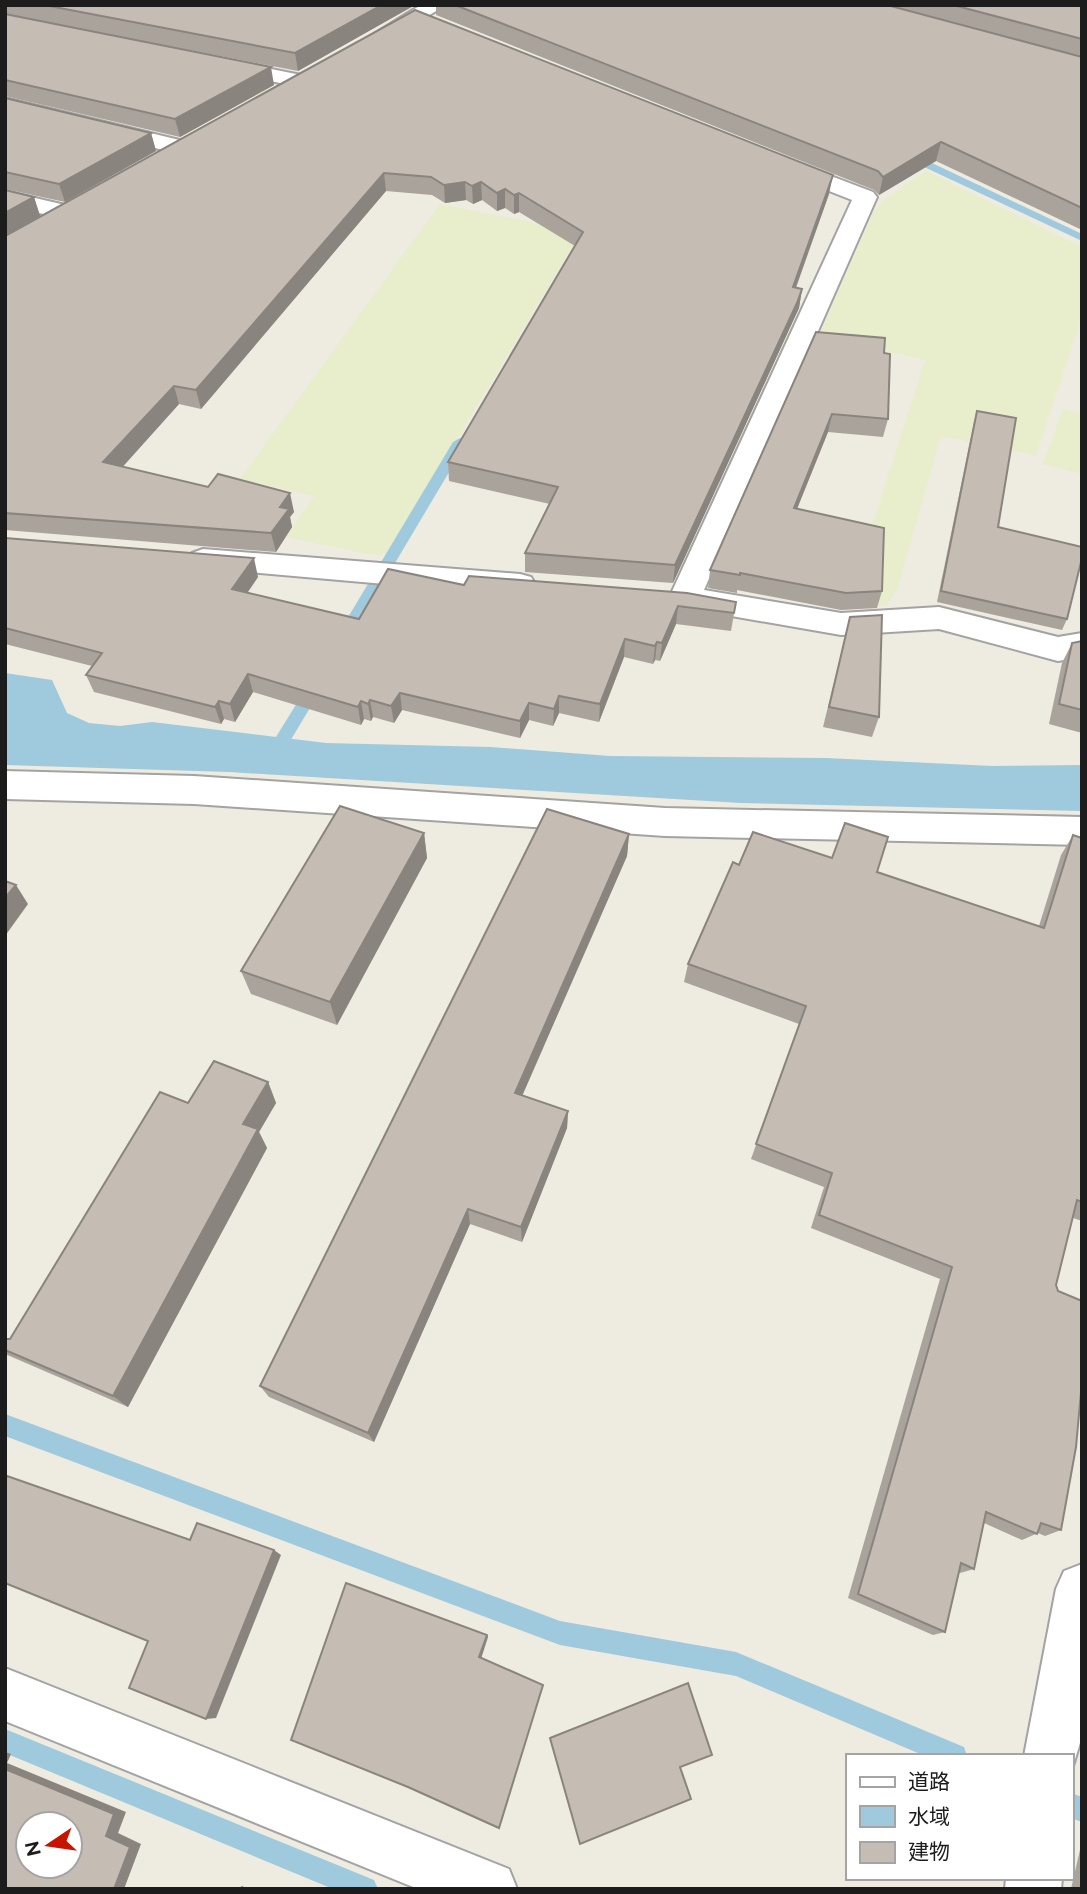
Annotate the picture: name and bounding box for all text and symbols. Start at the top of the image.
legend [846,1754,1073,1880]
text: 道路 [908,1769,950,1794]
text: 水域 [908,1804,950,1829]
north arrow [14,1810,84,1880]
text: N [20,1839,45,1858]
text: 建物 [908,1839,950,1864]

